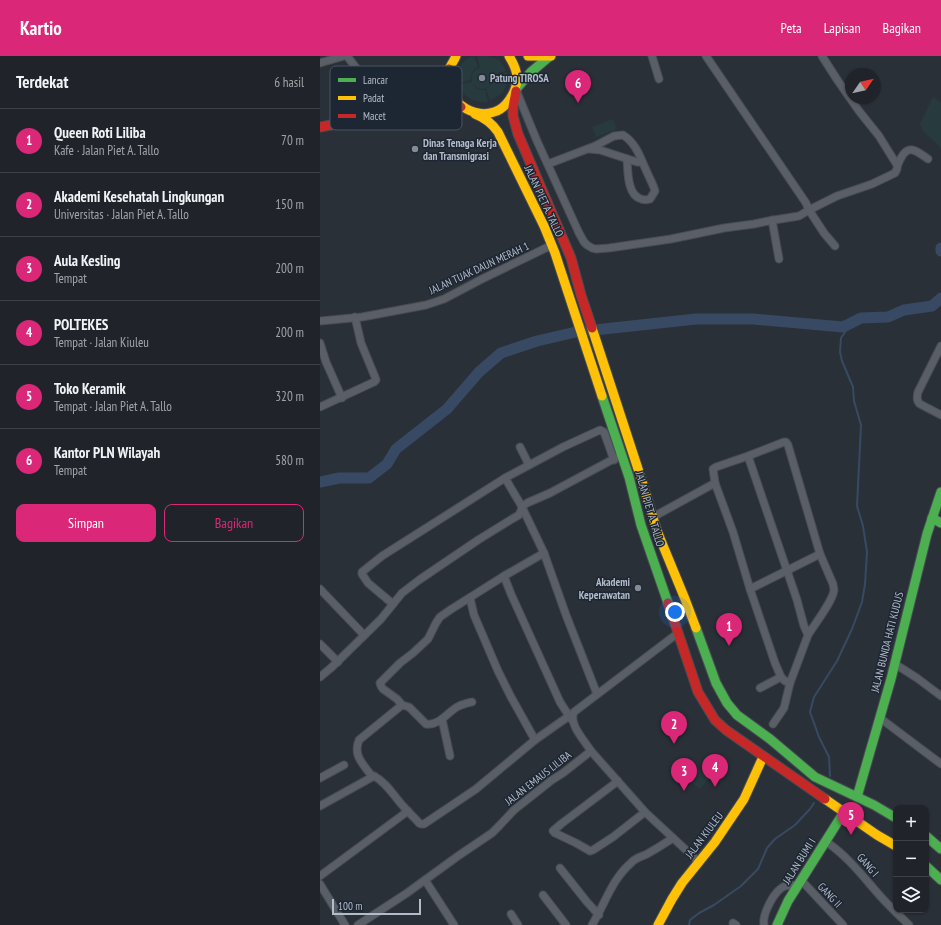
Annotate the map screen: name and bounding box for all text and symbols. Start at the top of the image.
text: Kartio [20,16,62,40]
text: Peta [781,19,802,37]
text: Lapisan [824,19,861,37]
text: Bagikan [883,19,921,37]
legend [330,66,462,130]
north arrow [845,68,881,104]
pin: 6 [565,70,591,103]
text: Terdekat [16,71,68,93]
place label: Patung TIROSA [490,71,549,85]
text: Lancar [363,73,388,87]
marker: Patung TIROSA [477,73,487,83]
text: 6 hasil [274,74,304,91]
text: Padat [363,91,384,105]
text: Macet [363,109,386,123]
text: Queen Roti Liliba [54,123,146,142]
text: 1 [26,132,32,149]
text: 70 m [281,132,304,149]
place label: Dinas Tenaga Kerja dan Transmigrasi [423,136,497,163]
text: Kafe · Jalan Piet A. Tallo [54,142,159,159]
marker: Dinas Tenaga Kerja dan Transmigrasi [410,144,420,154]
street label: JALAN PIET A. TALLO [521,162,567,239]
text: Akademi Kesehatah Lingkungan [54,187,224,206]
text: 2 [26,196,32,213]
text: 150 m [275,196,304,213]
text: Universitas · Jalan Piet A. Tallo [54,206,189,223]
street label: JALAN TUAK DAUN MERAH 1 [426,239,531,298]
text: Aula Kesling [54,251,120,270]
text: 3 [26,260,32,277]
text: 200 m [275,260,304,277]
text: Tempat [54,270,87,287]
text: POLTEKES [54,315,108,334]
text: 4 [26,324,32,341]
text: 200 m [275,324,304,341]
text: Tempat · Jalan Kiuleu [54,334,149,351]
text: Toko Keramik [54,379,126,398]
text: 5 [26,388,32,405]
text: 320 m [275,388,304,405]
text: Tempat · Jalan Piet A. Tallo [54,398,172,415]
text: Kantor PLN Wilayah [54,443,160,462]
text: 6 [26,452,32,469]
text: 580 m [275,452,304,469]
text: Tempat [54,462,87,479]
street label: JALAN PIET A. TALLO [632,469,667,548]
button: Simpan [16,504,156,542]
button: Bagikan [164,504,304,542]
place label: Akademi Keperawatan [579,575,631,602]
marker: Akademi Keperawatan [633,583,643,593]
street label: JALAN BUNDA HATI KUDUS [867,590,906,695]
your location [665,602,685,622]
pin: 1 [716,613,742,646]
pin: 2 [661,711,687,744]
street label: JALAN EMAUS LILIBA [501,747,575,809]
pin: 4 [702,754,728,787]
pin: 3 [671,758,697,791]
pin: 5 [838,802,864,835]
map controls [893,805,929,913]
button: + [893,805,929,841]
street label: JALAN KIULEU [681,809,726,862]
street label: JALAN BUMI I [779,836,819,887]
button: − [893,841,929,877]
street label: GANG I [854,850,882,880]
button: layers [893,877,929,913]
street label: GANG II [815,879,845,911]
scale bar [332,897,421,916]
text: 100 m [338,899,362,913]

